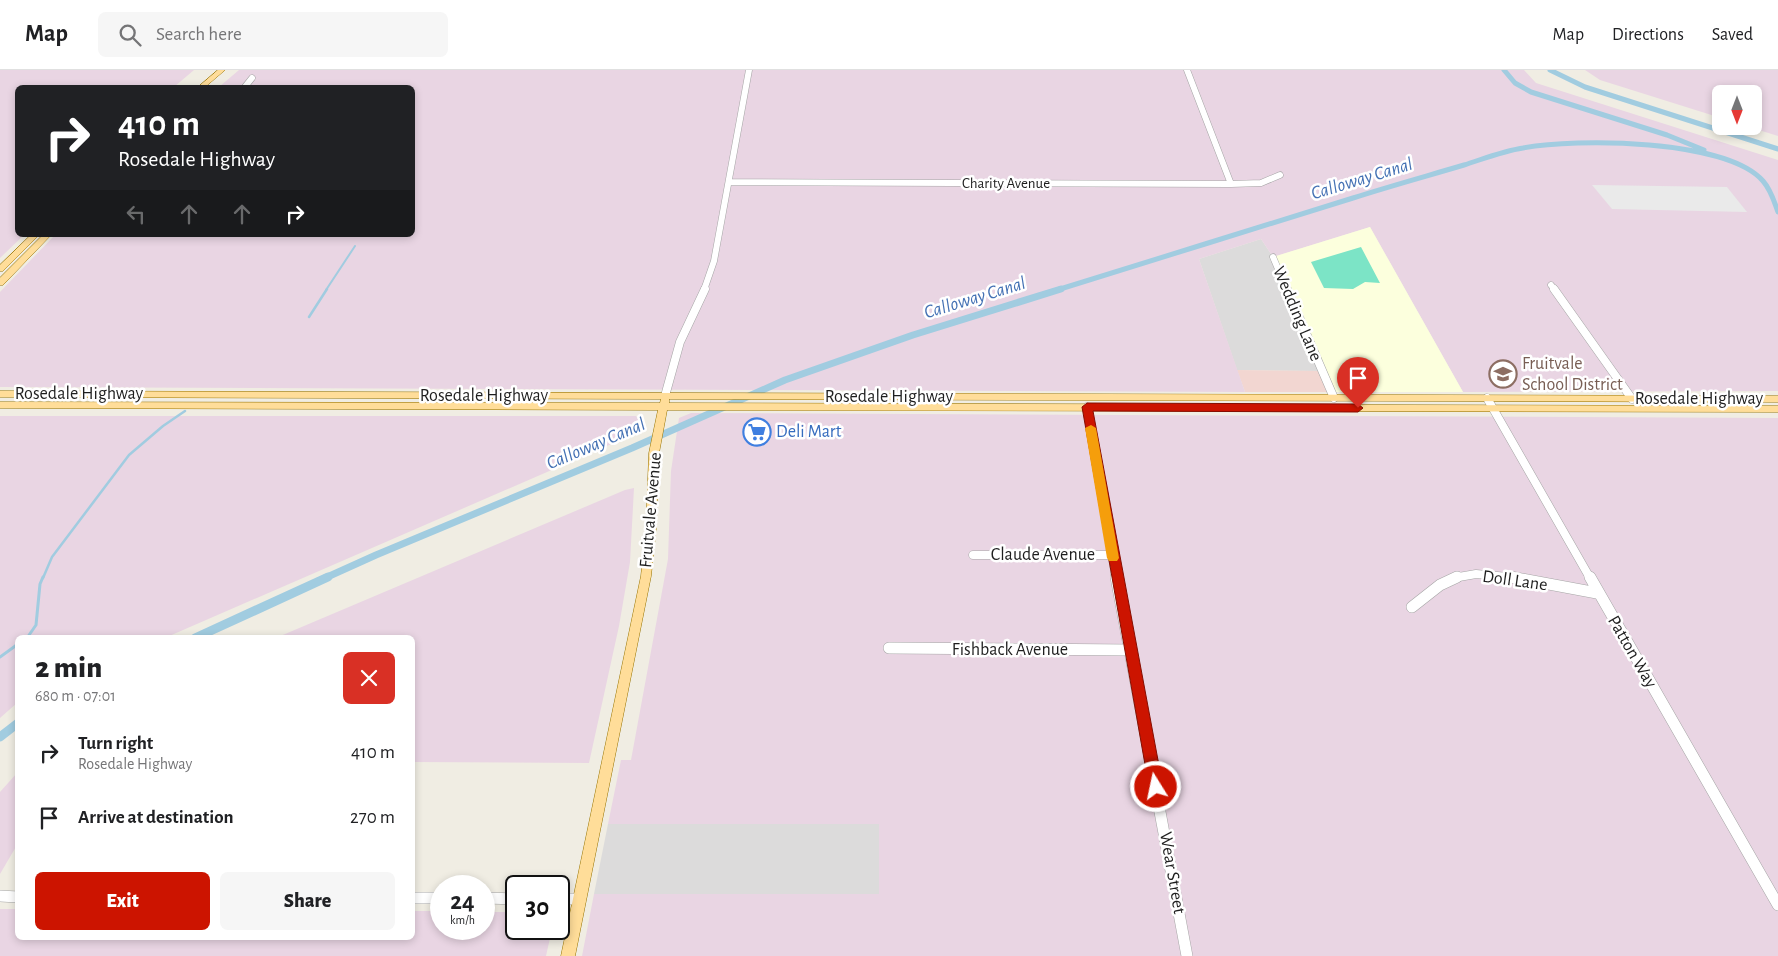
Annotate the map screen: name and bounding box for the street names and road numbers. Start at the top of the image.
street label: Charity Avenue [962,176,1050,191]
street label: Wedding Lane [1269,264,1325,364]
street label: Rosedale Highway [15,385,144,403]
street label: Rosedale Highway [420,387,549,405]
street label: Rosedale Highway [825,388,954,406]
street label: Rosedale Highway [1635,390,1764,408]
street label: Fruitvale Avenue [637,451,665,569]
street label: Claude Avenue [991,546,1095,564]
street label: Doll Lane [1481,568,1549,594]
street label: Patton Way [1604,613,1660,692]
street label: Fishback Avenue [952,641,1068,659]
street label: Wear Street [1156,831,1188,916]

